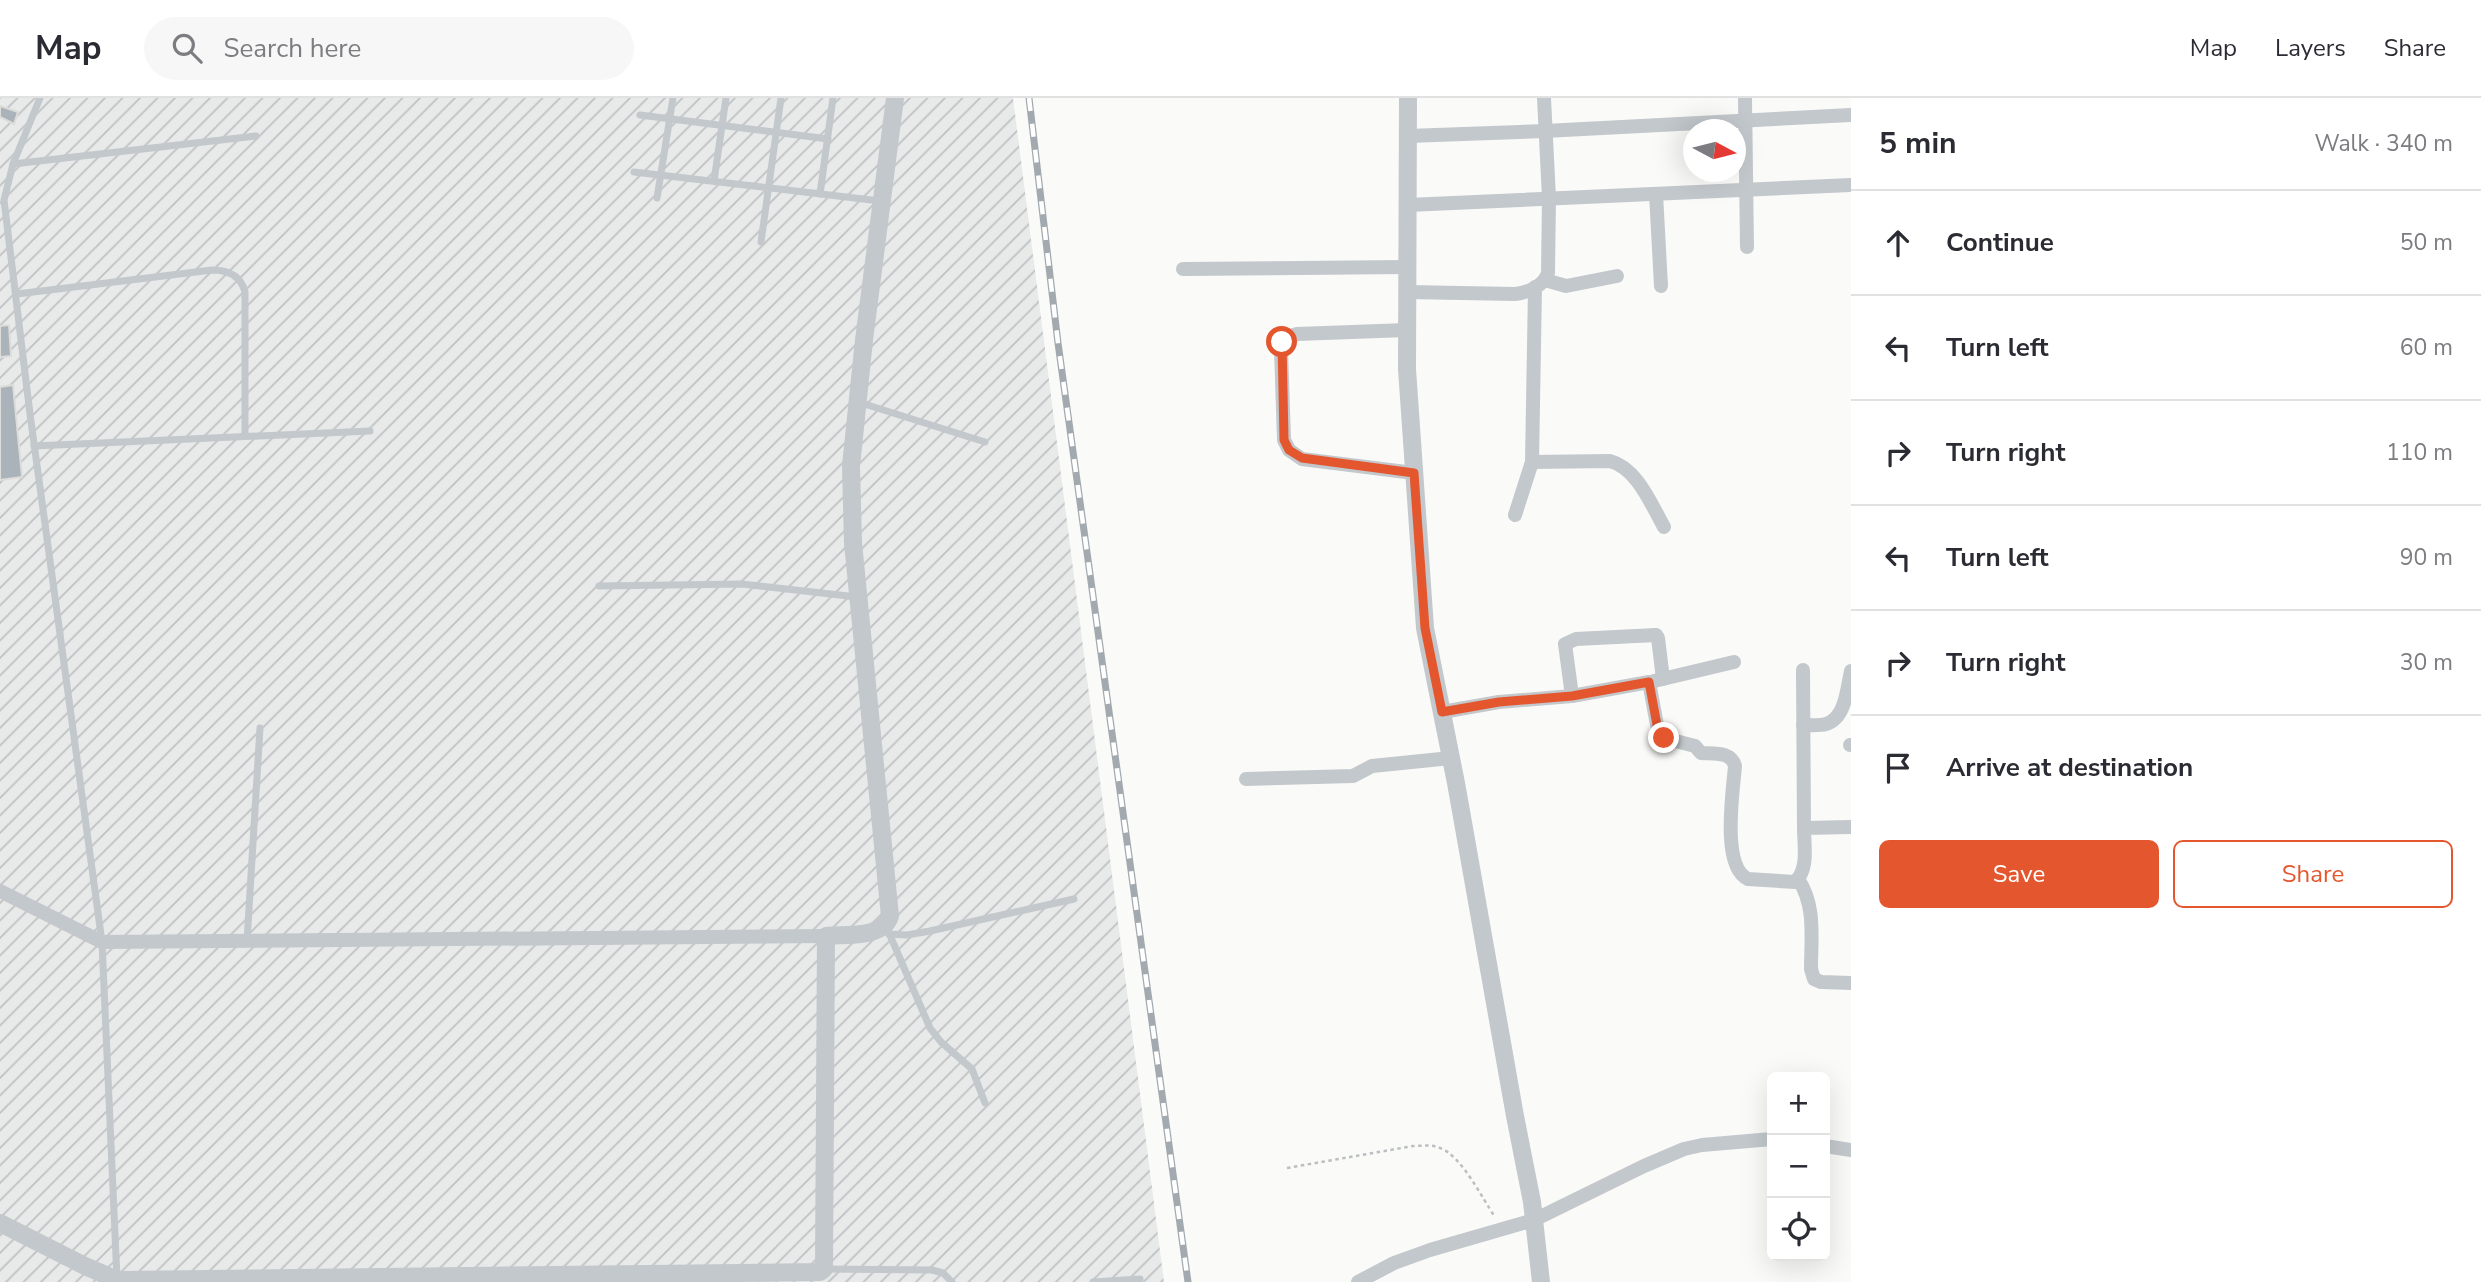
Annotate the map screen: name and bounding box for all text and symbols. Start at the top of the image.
search box [144,17,634,80]
text: Map [35,26,102,71]
icon: search [168,29,206,67]
text: Search here [224,31,361,66]
text: Map [2190,32,2237,64]
text: Layers [2275,32,2346,64]
text: Share [2384,32,2446,64]
north arrow [1683,119,1746,182]
text: 5 min [1879,123,1957,164]
text: Walk · 340 m [2314,128,2453,159]
icon: ahead [1879,224,1917,262]
text: Continue [1946,225,2054,260]
text: 50 m [2400,227,2453,258]
route start [1266,326,1297,357]
icon: left [1879,329,1917,367]
text: Turn left [1946,330,2049,365]
text: 60 m [2400,332,2453,363]
icon: right [1879,434,1917,472]
text: Turn right [1946,435,2065,470]
text: 110 m [2386,437,2453,468]
icon: left [1879,539,1917,577]
text: Turn left [1946,540,2049,575]
text: 90 m [2400,542,2453,573]
icon: right [1879,644,1917,682]
text: Turn right [1946,645,2065,680]
text: 30 m [2400,647,2453,678]
route end [1648,722,1679,753]
icon: arrive [1879,749,1917,787]
text: Arrive at destination [1946,750,2193,785]
button: Save [1879,840,2159,908]
button: Share [2173,840,2453,908]
map controls [1767,1072,1830,1261]
button: + [1767,1072,1830,1135]
button: − [1767,1135,1830,1198]
button: locate [1767,1198,1830,1261]

